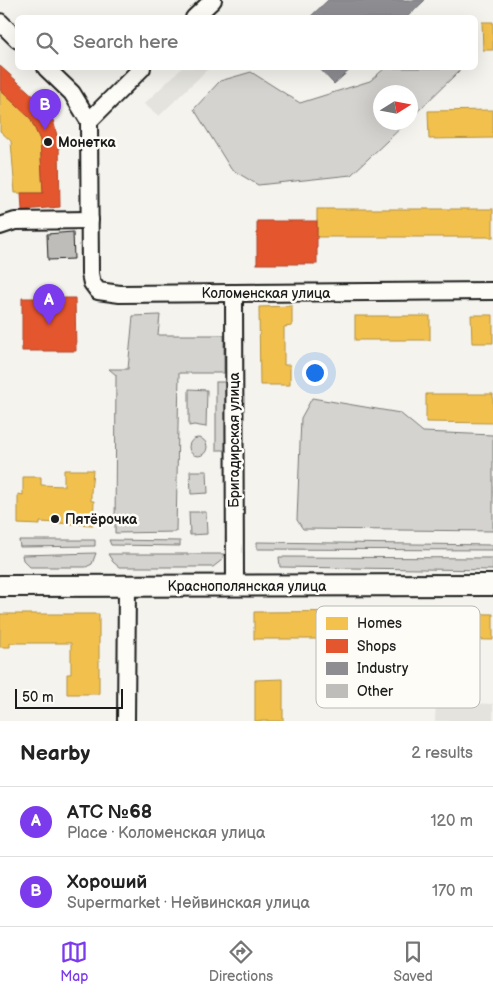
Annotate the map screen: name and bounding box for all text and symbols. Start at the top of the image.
search box [15,15,478,70]
icon: search [33,29,61,57]
text: Search here [73,31,178,54]
north arrow [373,85,418,130]
pin: B [29,89,61,130]
place label: Монетка [58,134,116,151]
marker: Монетка [42,136,54,148]
pin: A [33,284,65,325]
street label: Коломенская улица [201,285,331,302]
your location [302,360,328,386]
street label: Бригадирская улица [226,371,243,508]
place label: Пятёрочка [65,511,138,528]
marker: Пятёрочка [49,513,61,525]
street label: Краснополянская улица [168,578,327,595]
legend [316,606,480,708]
text: Homes [357,615,402,632]
text: Shops [357,638,396,655]
text: Industry [357,660,409,677]
text: Other [357,683,394,700]
scale bar [15,686,122,709]
text: 50 m [22,689,54,706]
text: Nearby [20,741,90,766]
text: 2 results [411,744,473,763]
text: АТС №68 [67,801,152,824]
text: A [31,812,41,831]
text: 120 m [430,812,473,831]
text: Place · Коломенская улица [67,824,266,843]
text: Хороший [67,871,147,894]
text: B [30,882,42,901]
text: 170 m [432,882,473,901]
text: Supermarket · Нейвинская улица [67,894,310,913]
tab: Map [60,938,88,985]
tab: Directions [209,938,273,985]
tab: Saved [393,938,433,985]

